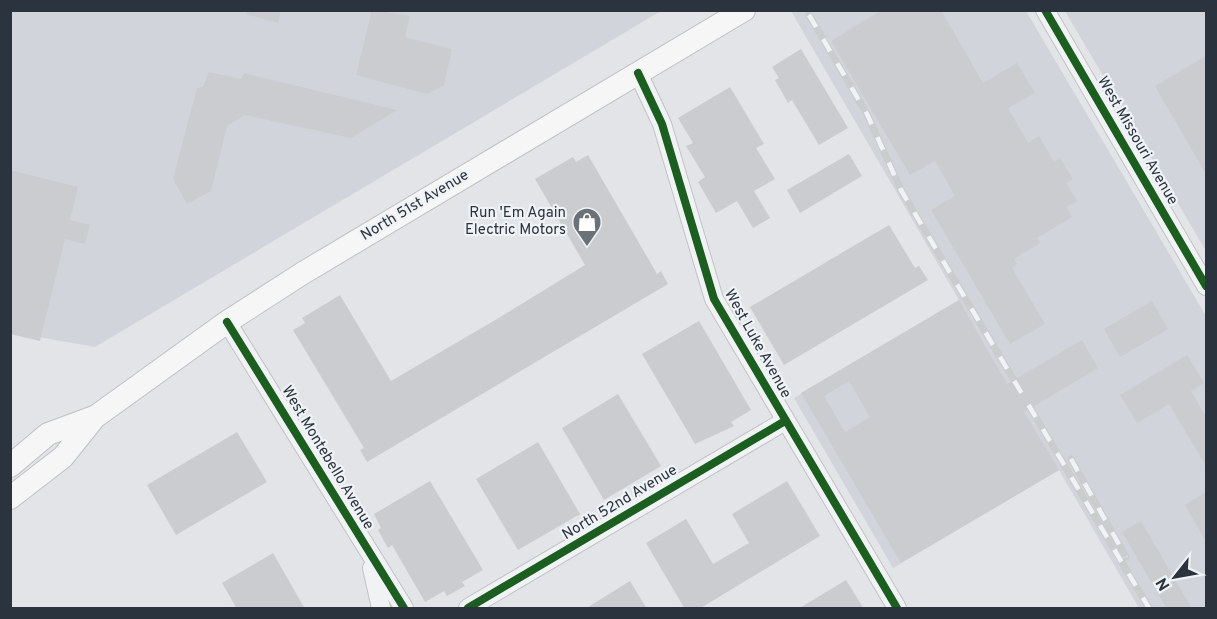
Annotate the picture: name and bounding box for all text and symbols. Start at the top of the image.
street label: West Missouri Avenue [1092,73,1182,209]
street label: North 51st Avenue [358,166,472,246]
place label: Run 'Em Again Electric Motors [465,204,566,240]
shop icon: Run 'Em Again Electric Motors [571,206,603,248]
street label: West Luke Avenue [719,286,795,402]
street label: West Montebello Avenue [276,383,378,533]
street label: North 52nd Avenue [559,461,681,545]
north arrow [1145,547,1205,607]
text: N [1152,574,1175,594]

